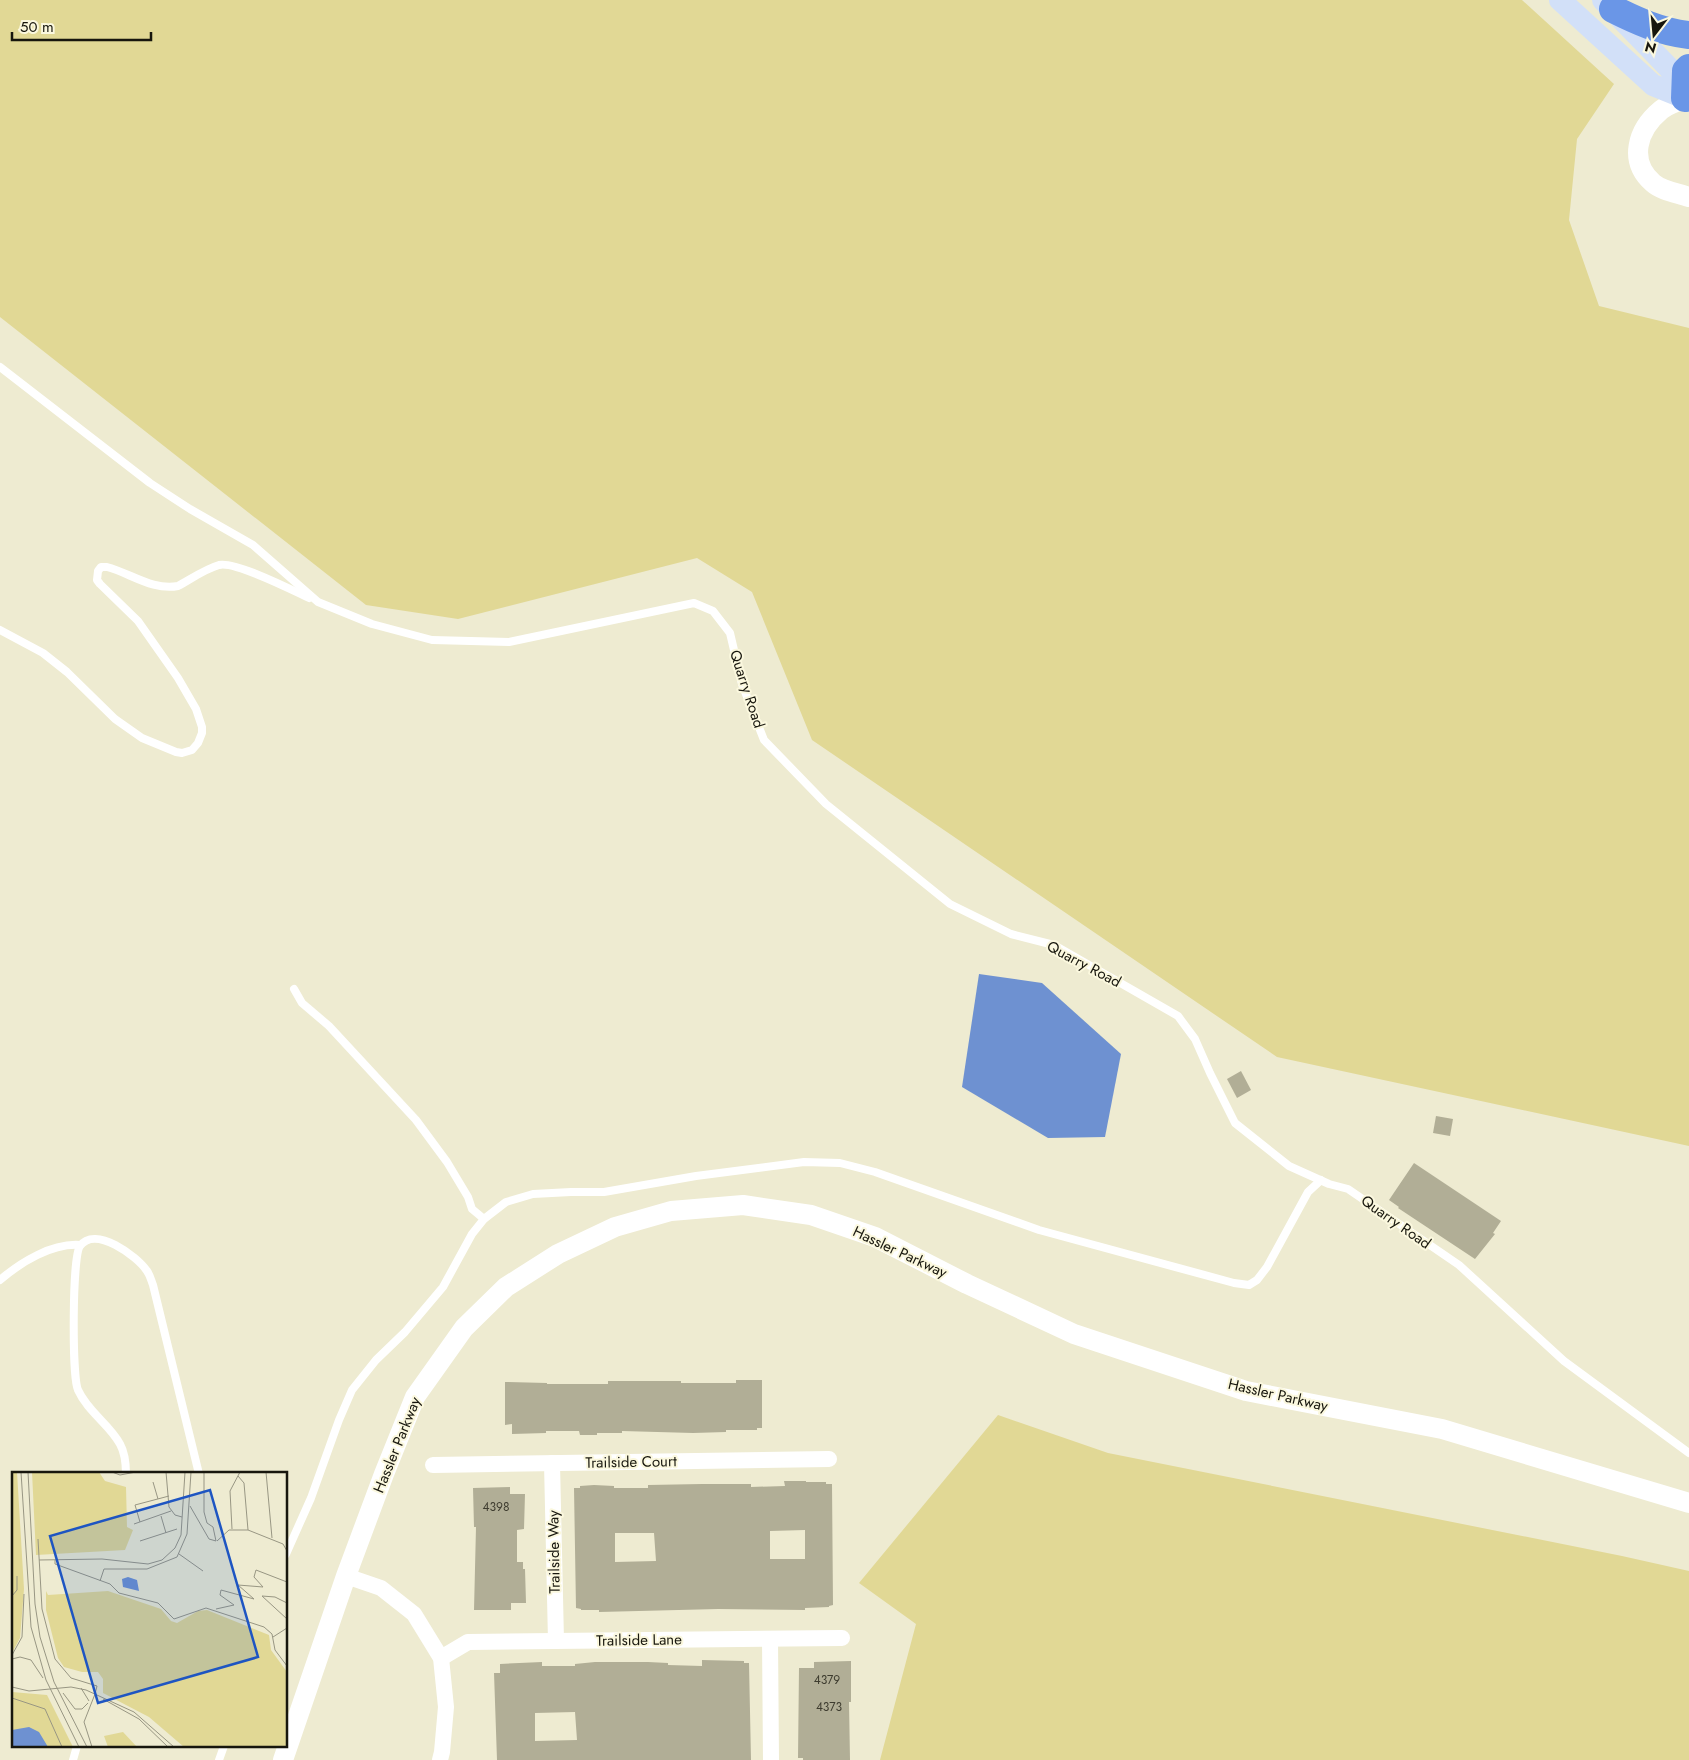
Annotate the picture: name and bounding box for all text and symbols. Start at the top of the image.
scale bar [12,10,151,42]
north arrow [1629,10,1679,60]
text: 50 m [20,16,54,38]
text: N [1642,36,1659,59]
street label: Quarry Road [724,647,770,731]
street label: Quarry Road [1043,935,1125,993]
street label: Quarry Road [1356,1190,1436,1254]
street label: Hassler Parkway [849,1221,951,1284]
street label: Hassler Parkway [1226,1373,1330,1417]
street label: Hassler Parkway [368,1393,426,1496]
street label: Trailside Court [585,1450,677,1474]
inset map [12,1472,288,1748]
house number: 4398 [482,1498,510,1516]
street label: Trailside Way [542,1510,566,1594]
street label: Trailside Lane [596,1628,682,1652]
house number: 4379 [814,1671,840,1689]
house number: 4373 [816,1698,843,1716]

